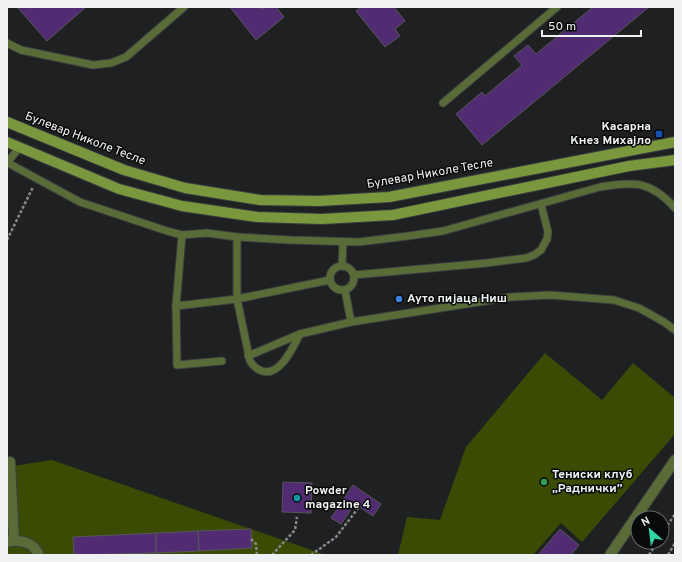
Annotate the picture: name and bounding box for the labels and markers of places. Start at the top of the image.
place label: Касарна Кнез Михајло [570,119,651,149]
marker: Касарна Кнез Михајло [654,129,664,139]
place label: Ауто пијаца Ниш [407,291,507,307]
marker: Ауто пијаца Ниш [394,294,404,304]
place label: Тениски клуб „Раднички” [552,467,633,497]
marker: Тениски клуб „Раднички” [539,477,549,487]
place label: Powder magazine 4 [305,483,371,513]
marker: Powder magazine 4 [292,493,302,503]

